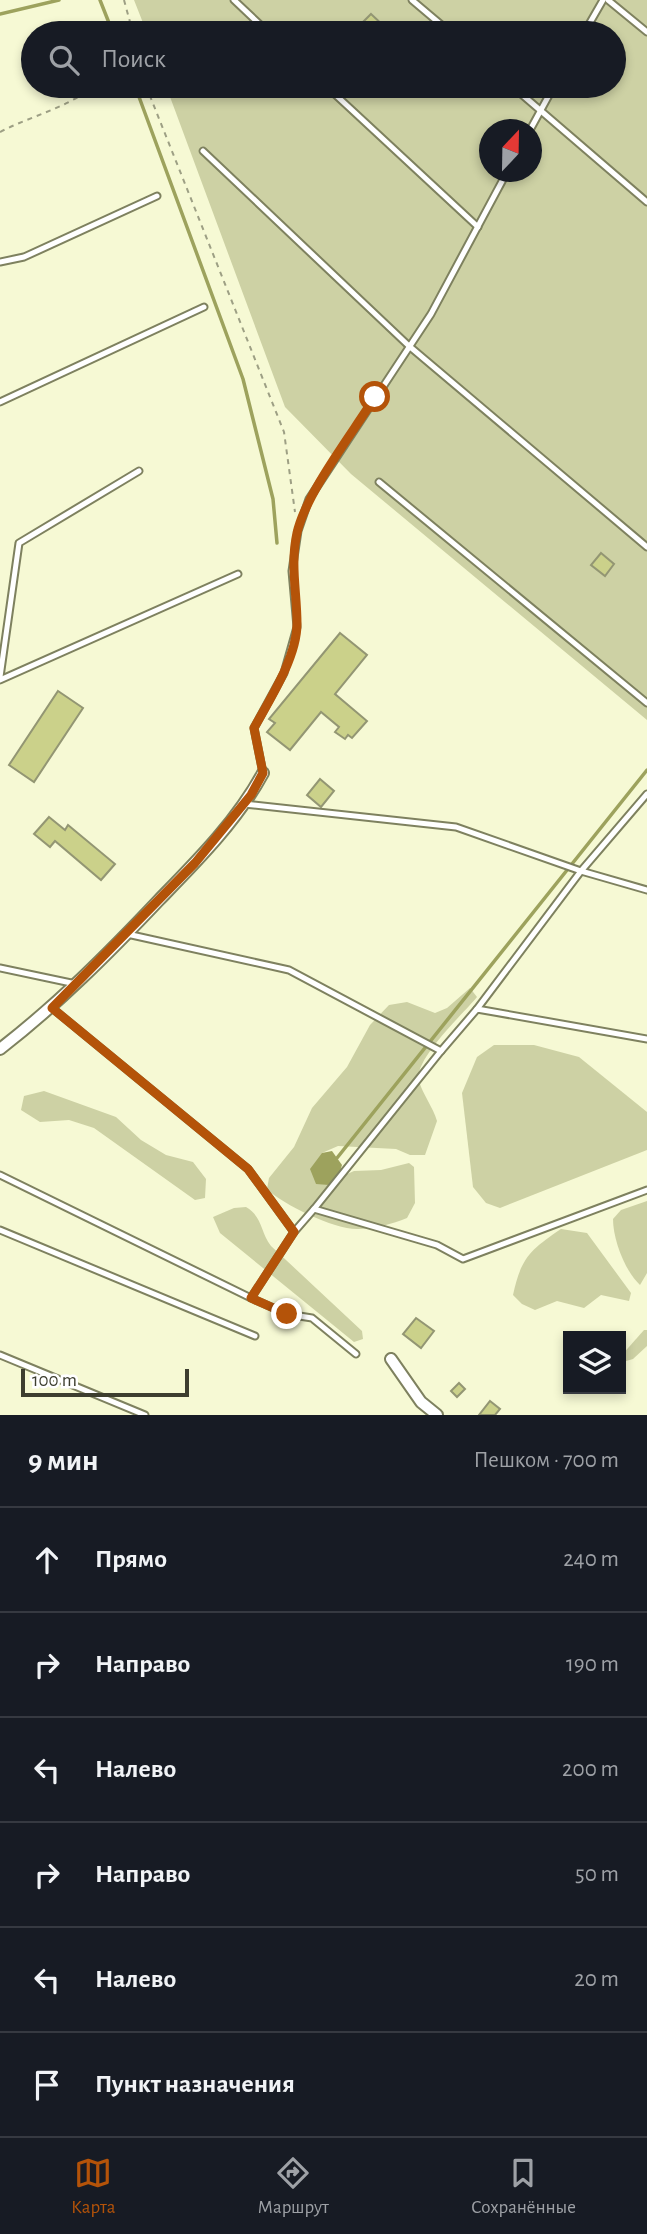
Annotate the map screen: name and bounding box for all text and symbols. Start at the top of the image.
search box [21,21,626,98]
icon: search [45,41,83,79]
text: Поиск [101,46,166,72]
north arrow [479,119,542,182]
route start [359,381,390,412]
route end [271,1298,302,1329]
map controls [563,1331,626,1394]
button: layers [563,1331,626,1394]
scale bar [21,1366,189,1398]
text: 100 m [32,1371,77,1390]
text: 9 мин [28,1446,99,1476]
text: Пешком · 700 m [473,1449,619,1472]
icon: ahead [28,1541,66,1579]
text: Прямо [95,1546,167,1572]
text: 240 m [563,1548,619,1571]
icon: right [28,1646,66,1684]
text: Направо [95,1651,190,1677]
text: 190 m [566,1653,619,1676]
icon: left [28,1751,66,1789]
text: Налево [95,1756,176,1782]
text: 200 m [562,1758,619,1781]
icon: right [28,1856,66,1894]
text: Направо [95,1861,190,1887]
text: 50 m [575,1863,619,1886]
icon: left [28,1961,66,1999]
text: Налево [95,1966,176,1992]
text: 20 m [574,1968,619,1991]
icon: arrive [28,2066,66,2104]
text: Пункт назначения [95,2071,295,2097]
tab: Карта [71,2154,116,2219]
tab: Маршрут [258,2154,329,2219]
tab: Сохранённые [471,2154,576,2219]

